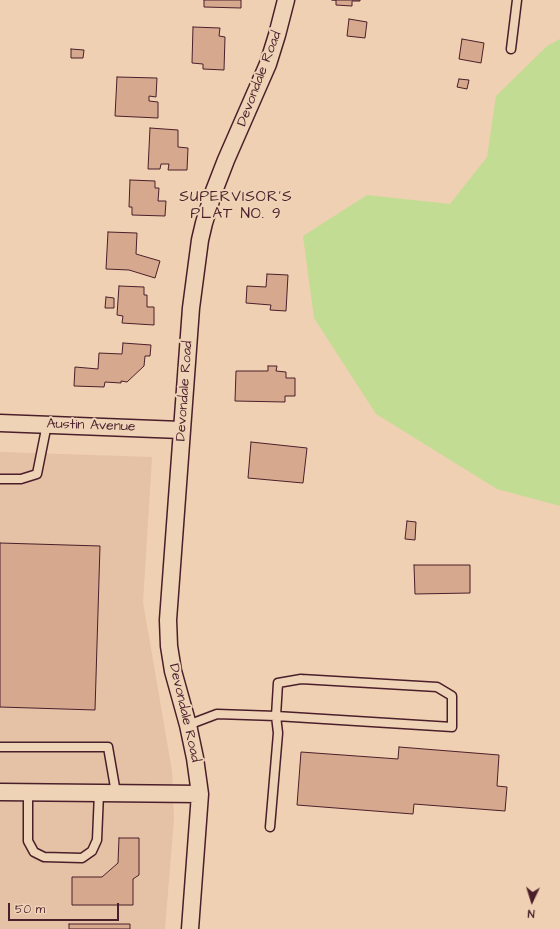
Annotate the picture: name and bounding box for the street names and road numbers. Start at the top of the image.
street label: Devondale Road [234,29,286,129]
street label: Devondale Road [173,340,197,442]
street label: Austin Avenue [46,416,136,436]
street label: Devondale Road [164,662,204,764]

